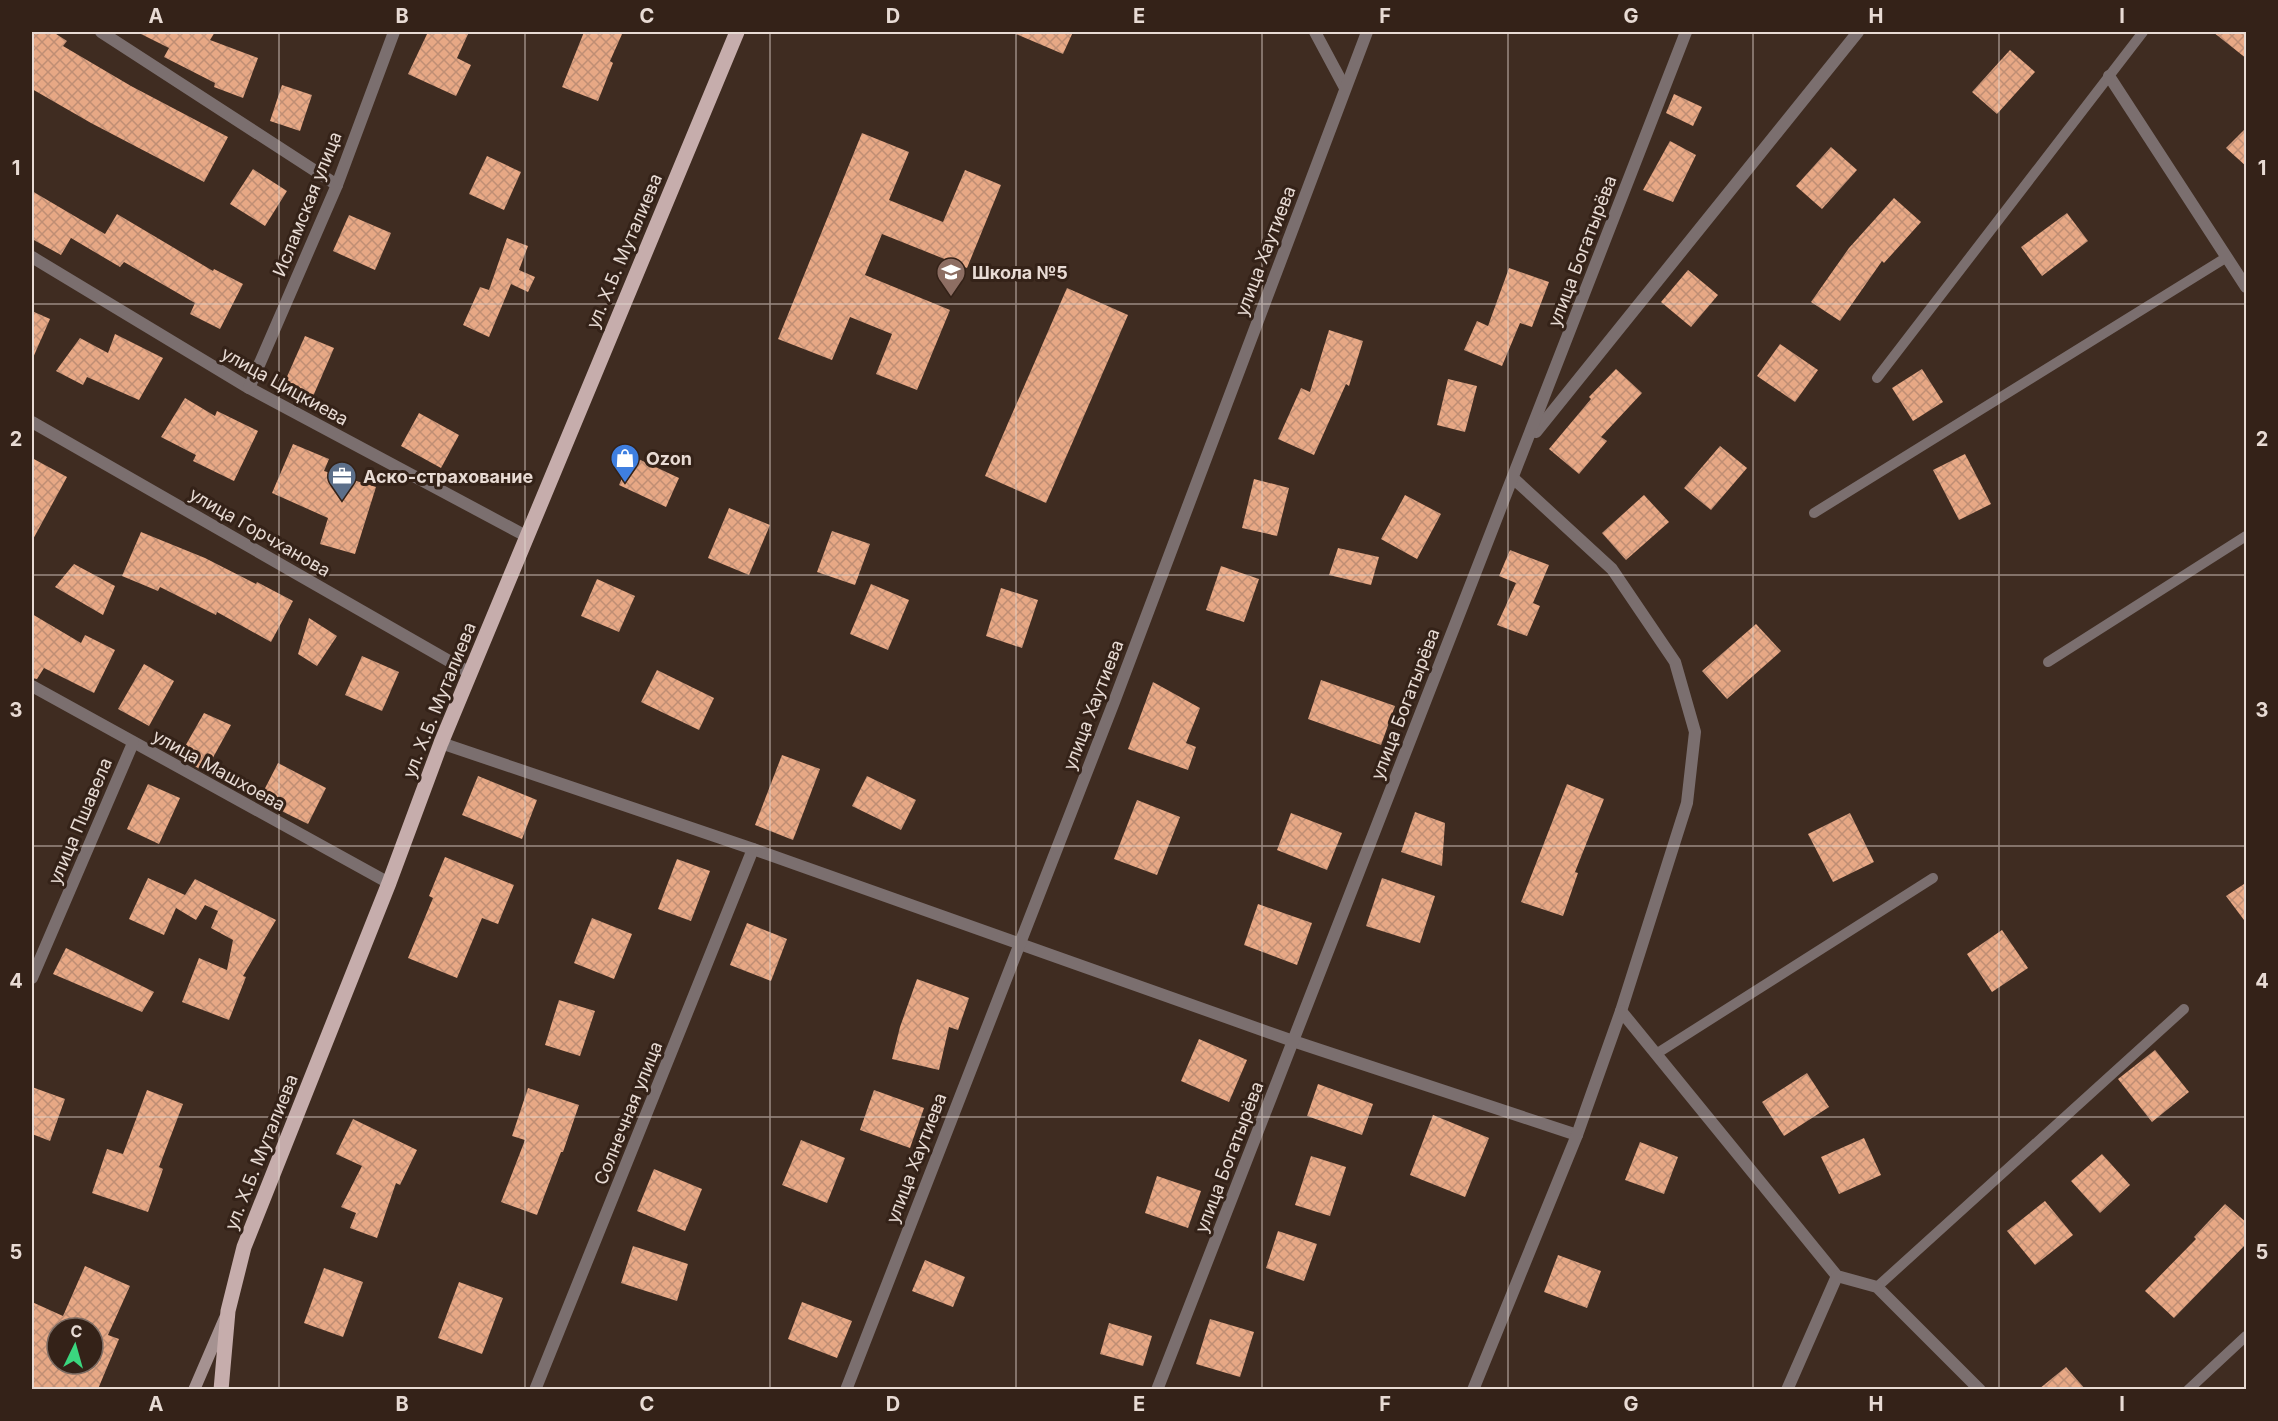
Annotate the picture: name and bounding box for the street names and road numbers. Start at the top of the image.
street label: Исламская улица [268,128,346,280]
street label: ул. Х.Б. Муталиева [582,170,666,332]
street label: улица Богатырёва [1543,172,1621,330]
street label: улица Хаутиева [1231,183,1299,319]
street label: улица Цицкиева [218,342,352,430]
street label: улица Горчханова [186,483,334,581]
street label: ул. Х.Б. Муталиева [398,619,480,781]
street label: улица Богатырёва [1366,625,1444,783]
street label: улица Хаутиева [1059,637,1127,773]
street label: улица Машхоева [149,725,289,815]
street label: улица Пшавела [44,754,116,888]
street label: Солнечная улица [590,1038,666,1188]
street label: ул. Х.Б. Муталиева [220,1071,302,1233]
street label: улица Богатырёва [1190,1078,1268,1236]
street label: улица Хаутиева [882,1090,950,1226]

